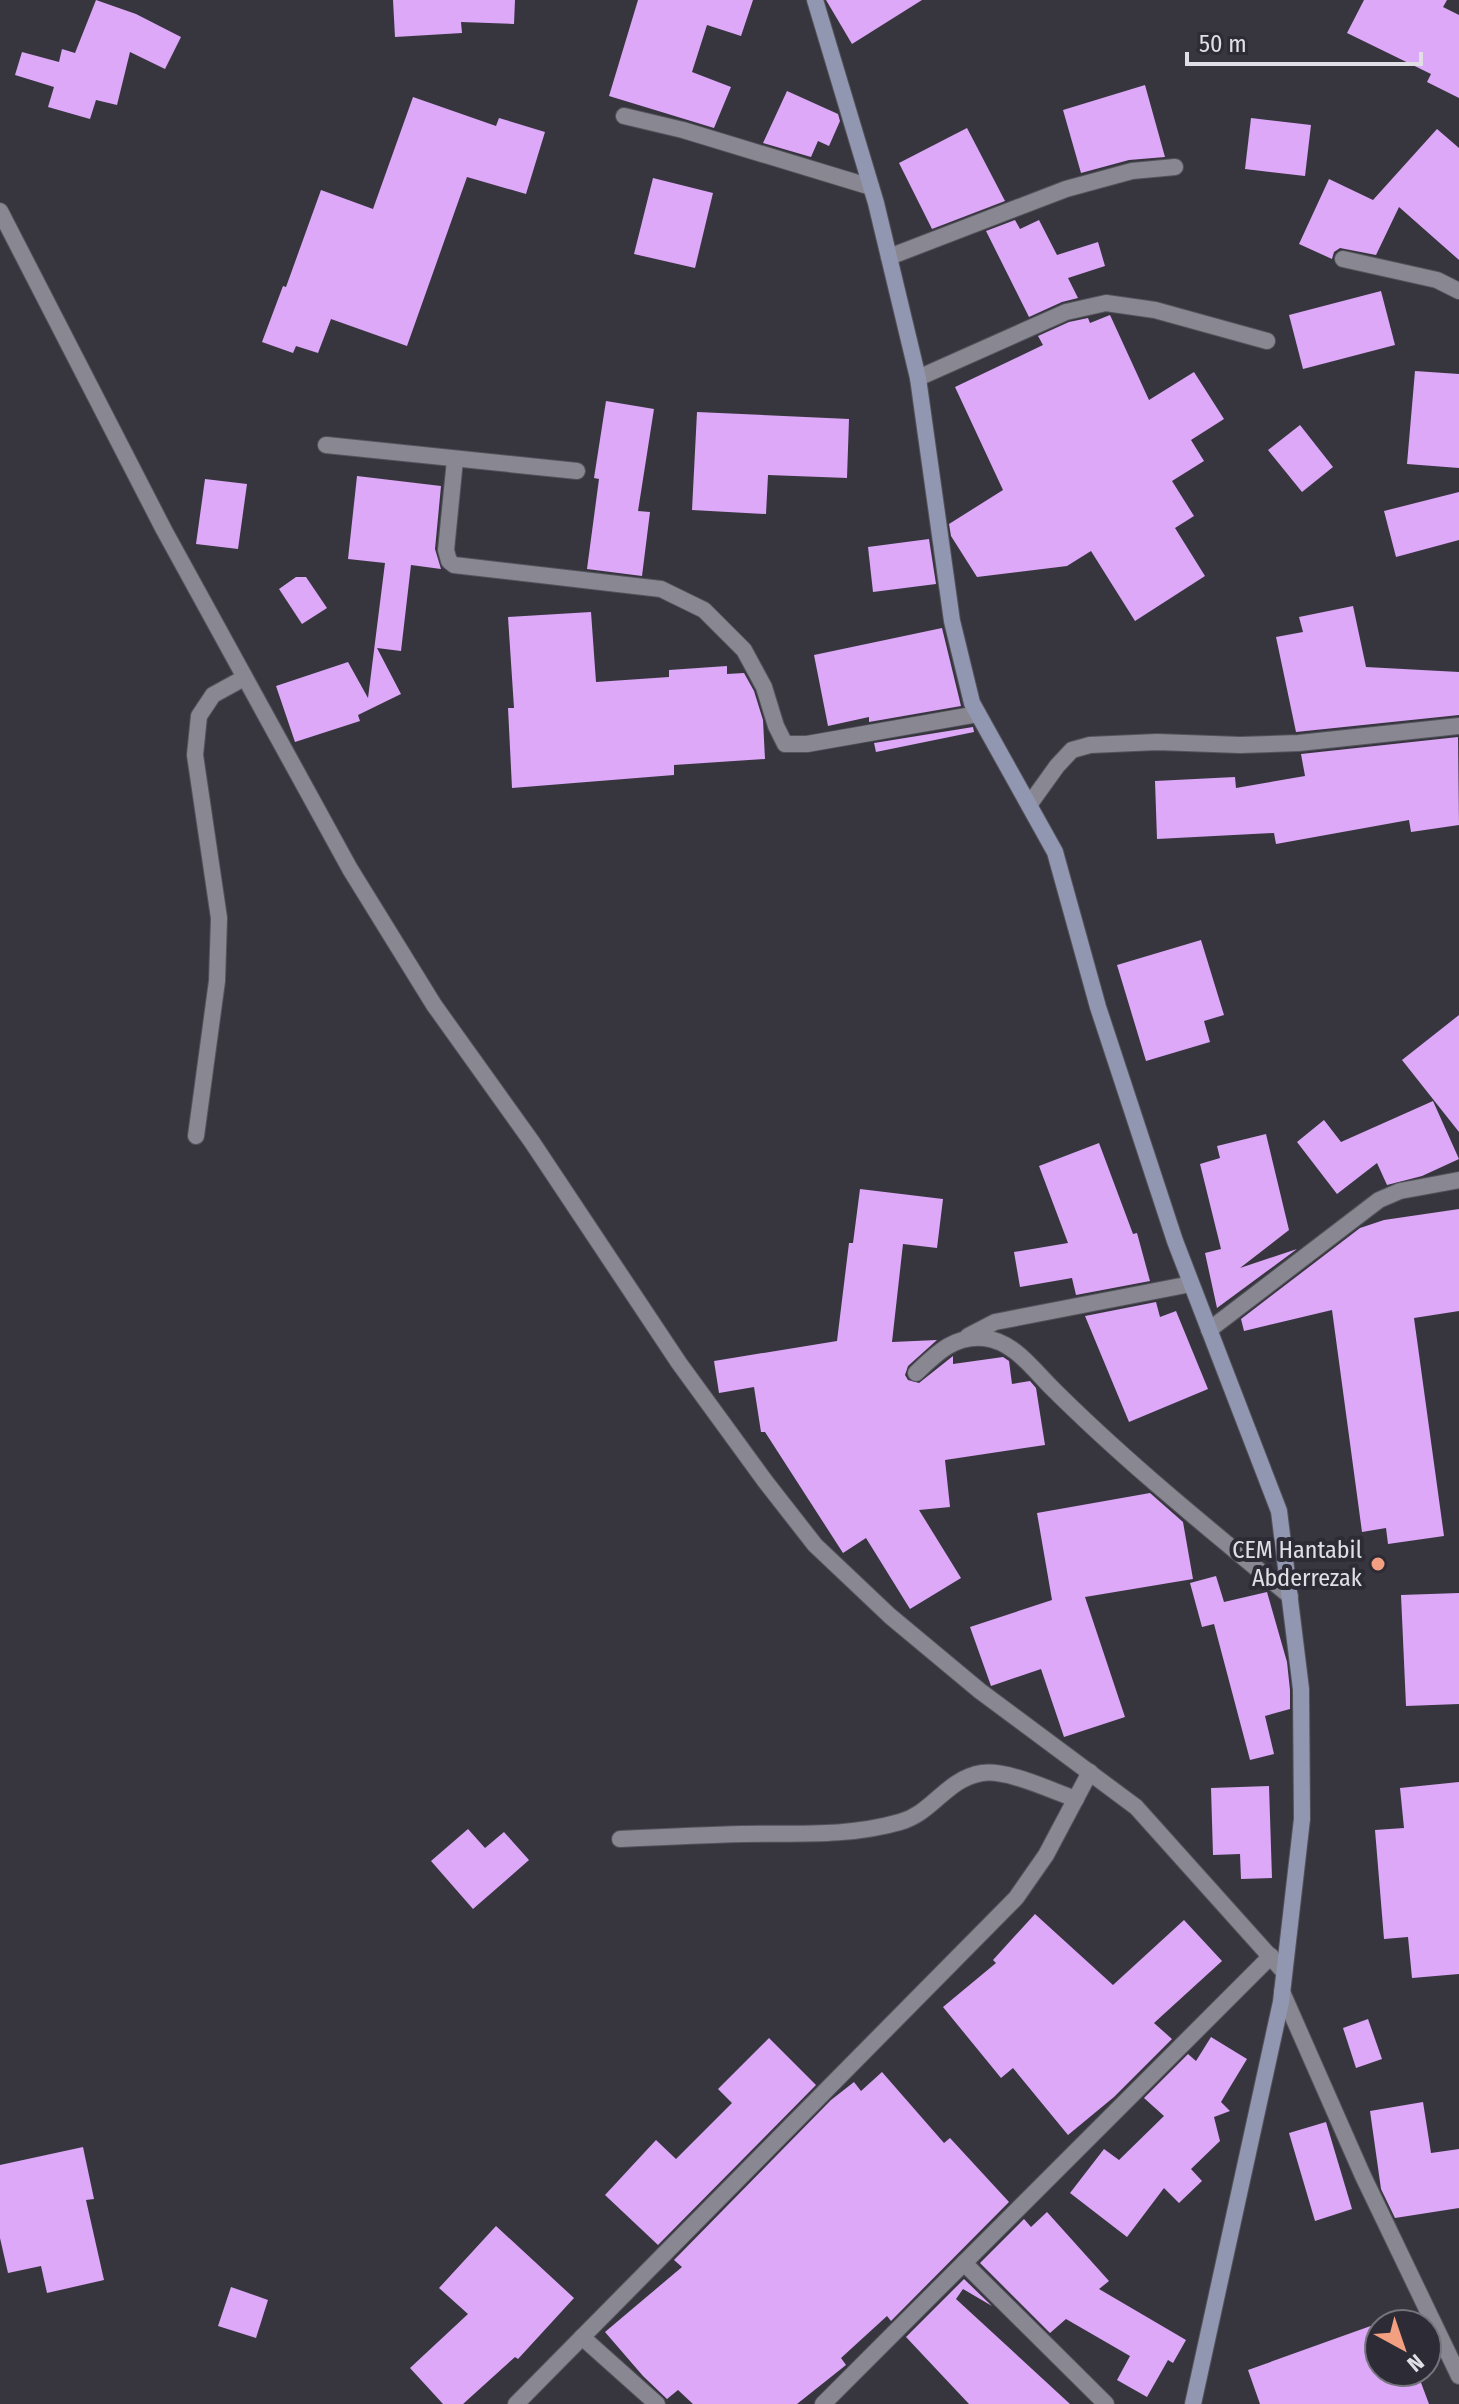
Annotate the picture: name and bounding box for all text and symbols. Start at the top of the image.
scale bar [1187,16,1421,66]
text: 50 m [1199,30,1247,58]
place label: CEM Hantabil Abderrezak [1232,1536,1363,1592]
marker: CEM Hantabil Abderrezak [1369,1555,1387,1573]
north arrow [1363,2308,1443,2388]
text: N [1402,2348,1429,2378]

